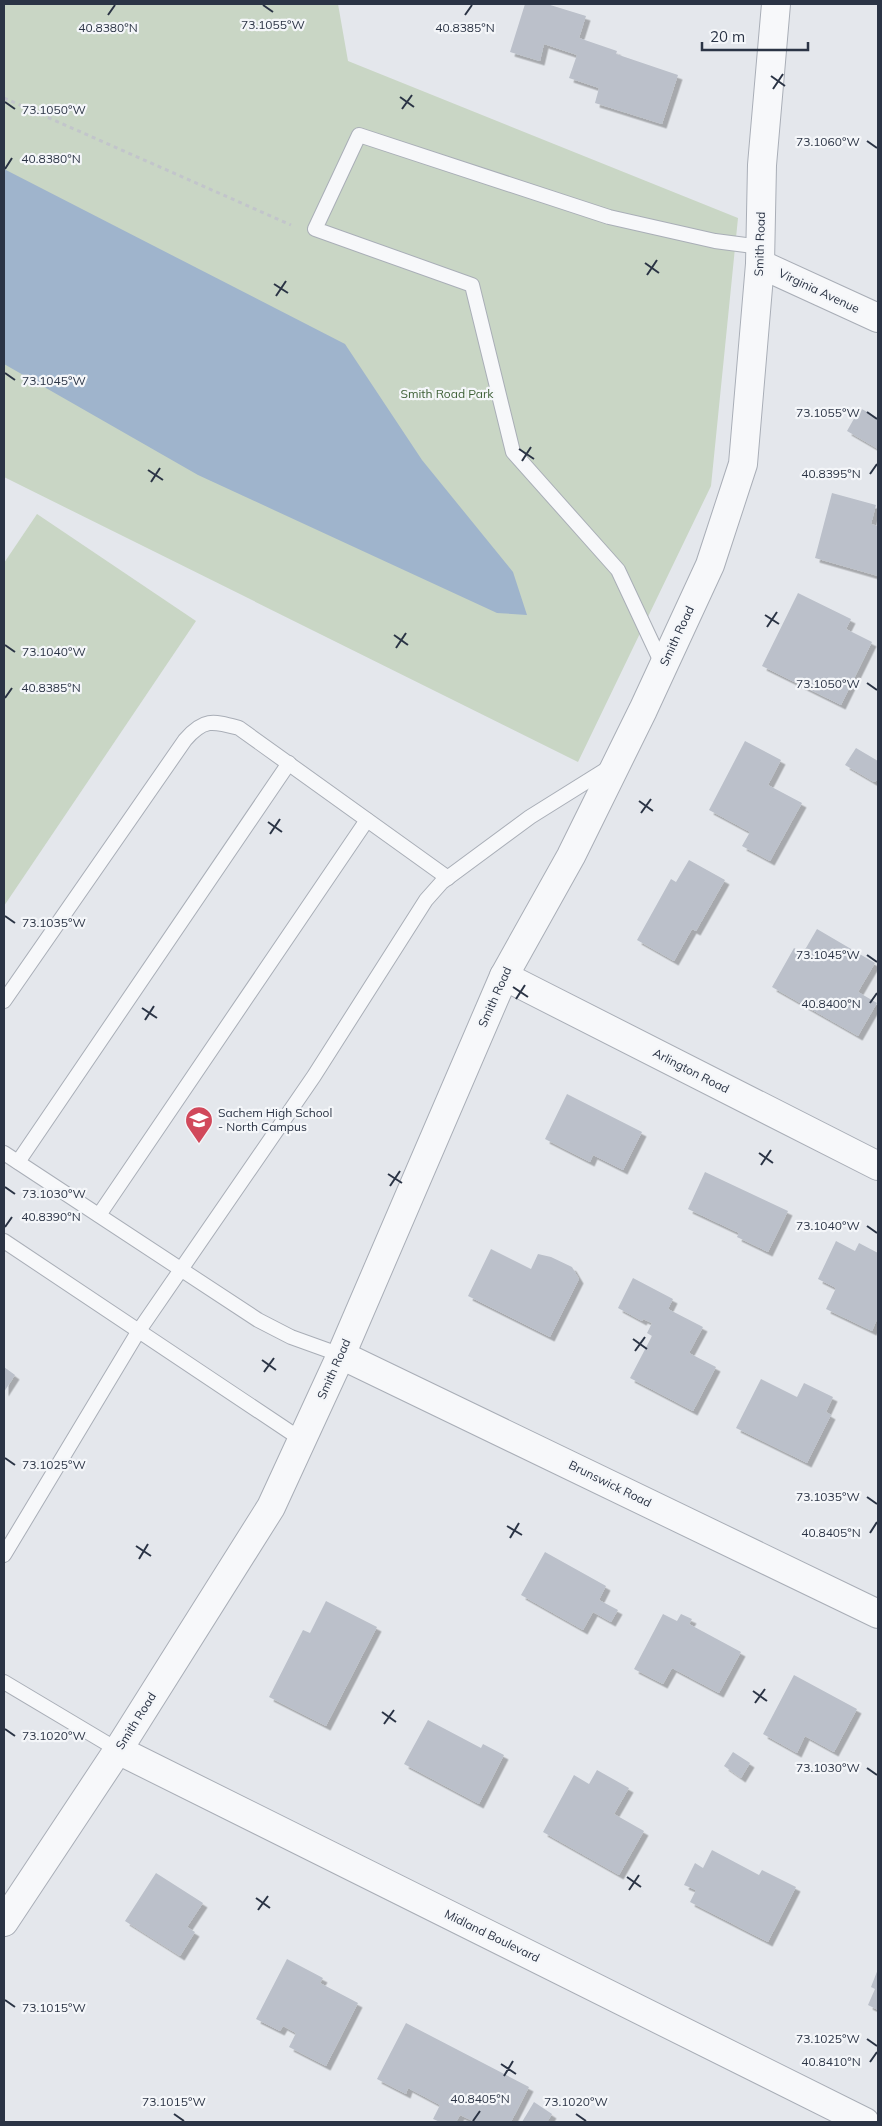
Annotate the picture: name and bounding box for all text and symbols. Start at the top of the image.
text: 73.1055°W [241,17,305,32]
text: 40.8380°N [78,20,138,35]
text: 40.8385°N [435,20,495,35]
scale bar [702,20,808,52]
text: 20 m [710,27,745,46]
text: 73.1050°W [22,102,86,117]
text: 73.1060°W [796,134,860,149]
text: 40.8380°N [21,151,81,166]
street label: Smith Road [751,211,768,277]
street label: Virginia Avenue [776,265,862,316]
text: 73.1045°W [22,373,86,388]
park label: Smith Road Park [400,386,494,401]
text: 73.1055°W [796,405,860,420]
text: 40.8395°N [801,466,861,481]
street label: Smith Road [656,603,697,668]
text: 73.1040°W [22,644,86,659]
text: 73.1050°W [796,676,860,691]
text: 40.8385°N [21,680,81,695]
text: 73.1035°W [22,915,86,930]
text: 73.1045°W [796,947,860,962]
street label: Smith Road [475,964,515,1029]
text: 40.8400°N [801,996,861,1011]
street label: Arlington Road [651,1045,732,1096]
school or university icon: Sachem High School - North Campus [184,1105,214,1144]
place label: Sachem High School - North Campus [218,1105,332,1134]
text: 73.1030°W [22,1186,86,1201]
text: 40.8390°N [21,1209,81,1224]
text: 73.1040°W [796,1218,860,1233]
street label: Smith Road [314,1336,354,1401]
text: 73.1025°W [22,1457,86,1472]
street label: Brunswick Road [566,1457,654,1510]
text: 73.1035°W [796,1489,860,1504]
text: 40.8405°N [801,1525,861,1540]
street label: Smith Road [112,1689,159,1752]
text: 73.1020°W [22,1728,86,1743]
text: 73.1030°W [796,1760,860,1775]
street label: Midland Boulevard [442,1906,542,1965]
text: 73.1015°W [22,2000,86,2015]
text: 73.1025°W [796,2031,860,2046]
text: 40.8410°N [801,2054,861,2069]
text: 40.8405°N [450,2091,510,2106]
text: 73.1015°W [142,2094,206,2109]
text: 73.1020°W [544,2094,608,2109]

